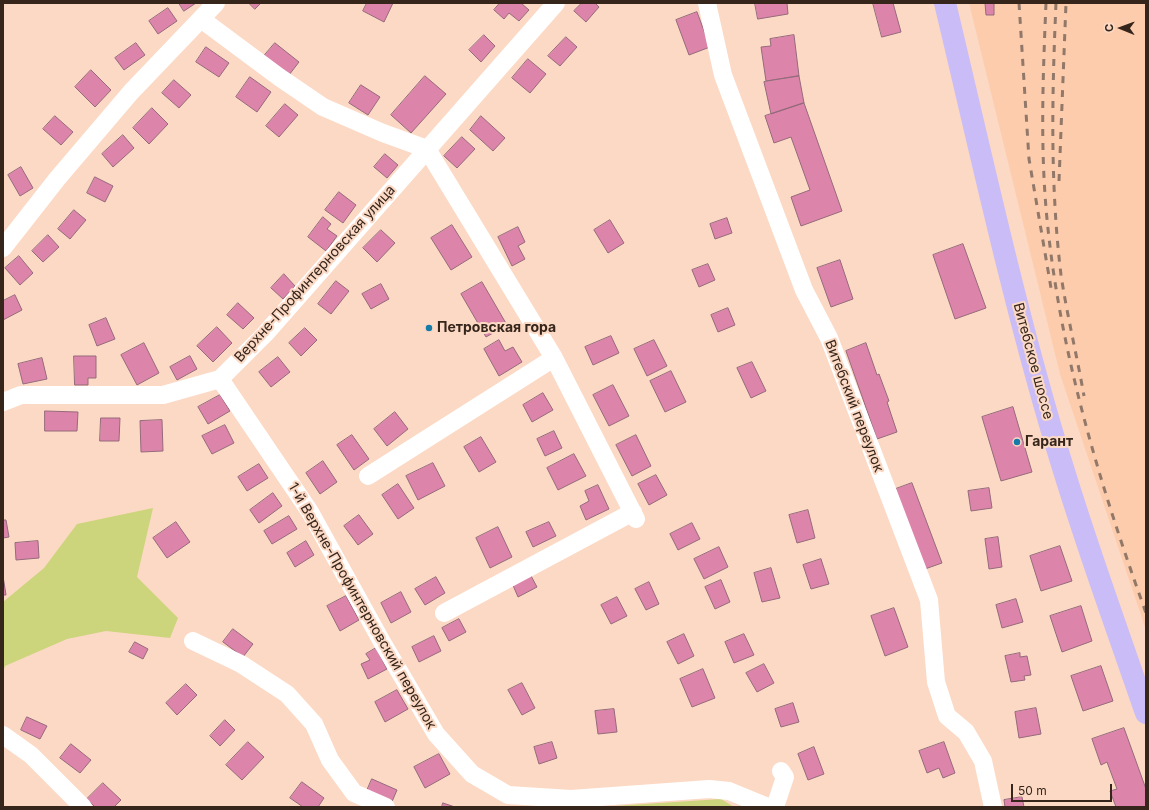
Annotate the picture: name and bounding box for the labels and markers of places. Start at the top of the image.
place label: Петровская гора [437,320,556,336]
marker: Петровская гора [424,323,434,333]
place label: Гарант [1025,434,1073,450]
marker: Гарант [1012,437,1022,447]

